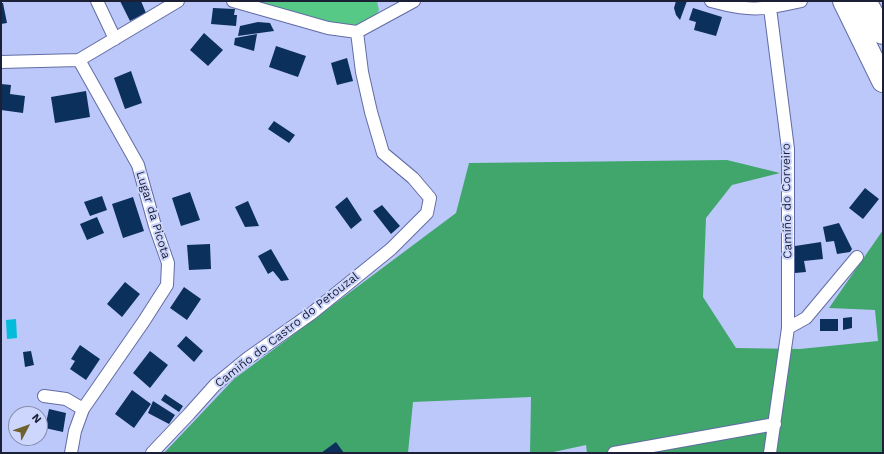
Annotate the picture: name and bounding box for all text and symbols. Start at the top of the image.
street label: Camiño do Corveiro [779,143,795,259]
street label: Lugar da Picota [133,169,173,261]
street label: Camiño do Castro do Petouzal [212,269,362,391]
north arrow [8,406,48,446]
text: N [29,411,44,426]

